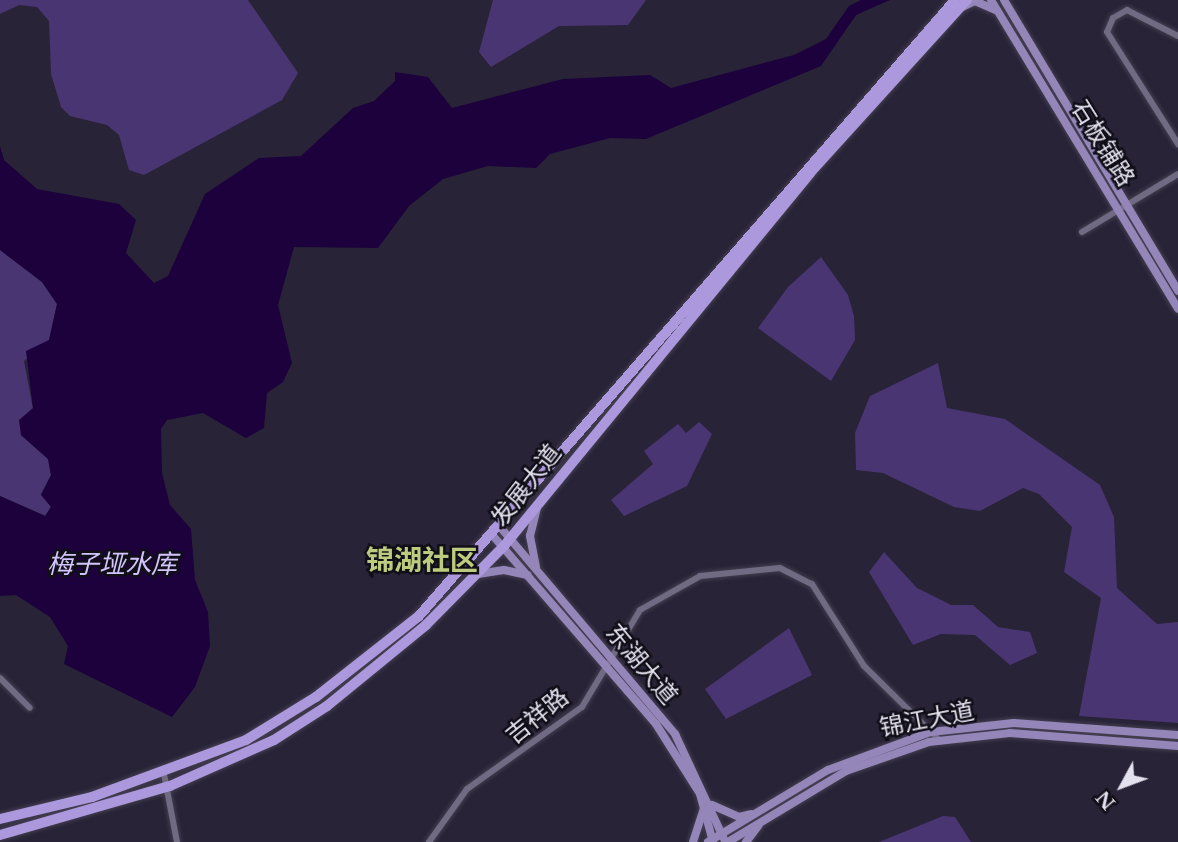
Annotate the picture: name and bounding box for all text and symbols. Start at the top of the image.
street label: 石板铺路 [1065,95,1141,191]
street label: 发展大道 [485,438,567,532]
district label: 锦湖社区 [366,544,478,578]
water label: 梅子垭水库 [47,549,177,581]
street label: 东湖大道 [600,618,684,710]
street label: 吉祥路 [500,682,574,750]
street label: 锦江大道 [877,696,977,742]
north arrow [1087,751,1157,821]
text: N [1091,786,1120,814]

